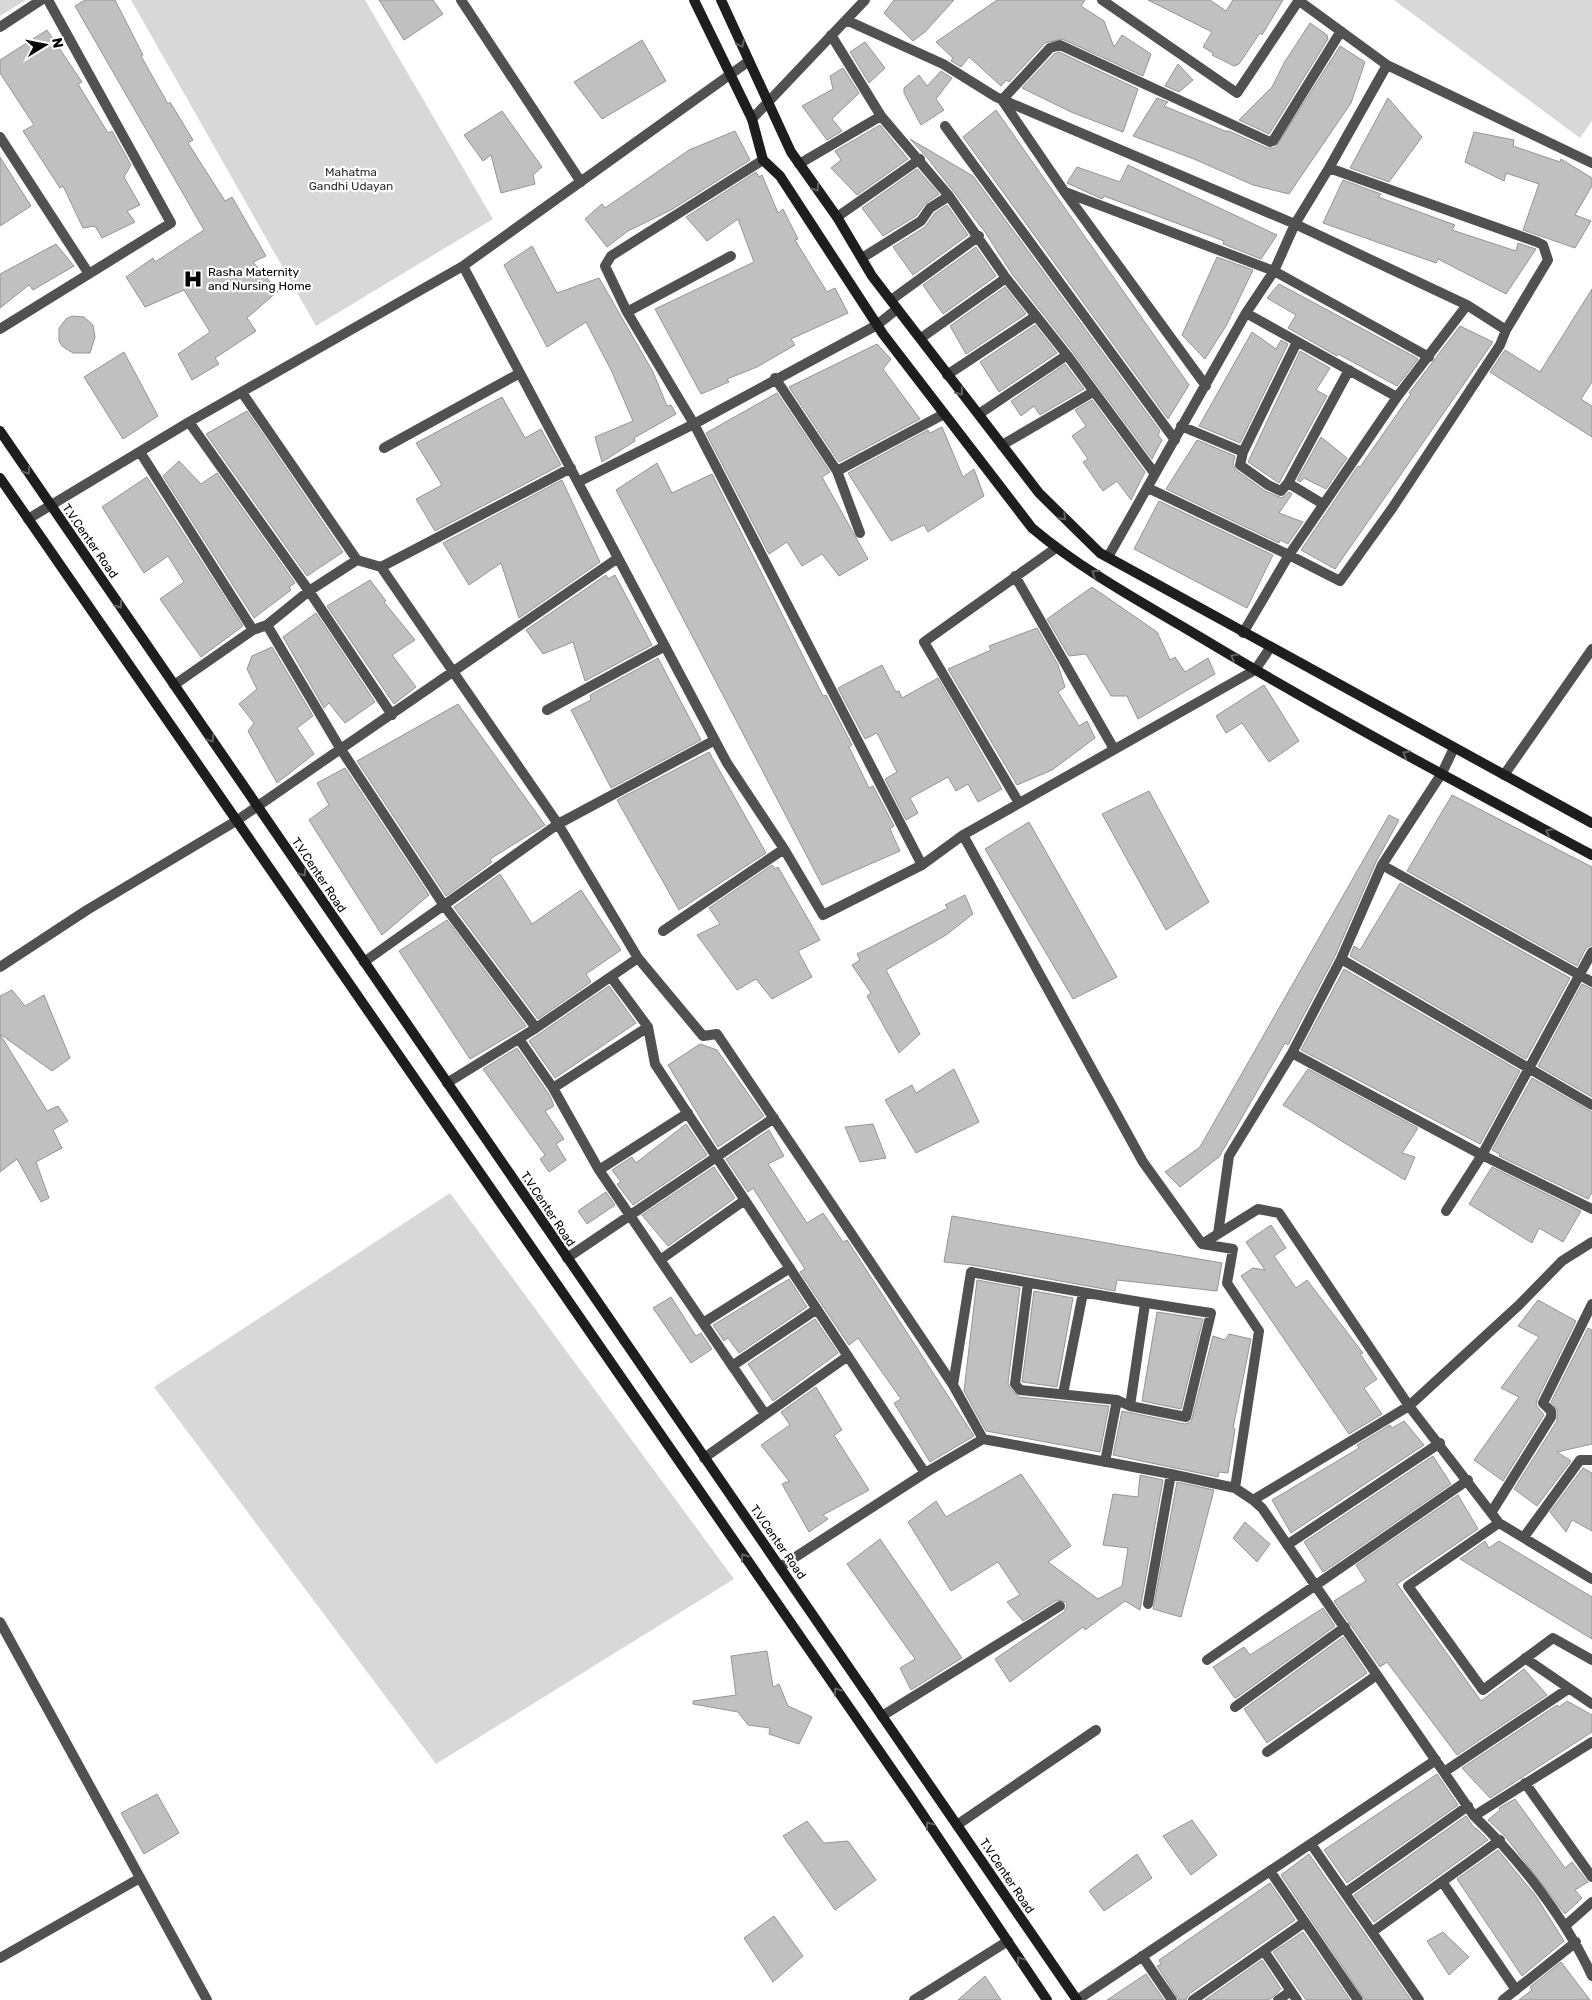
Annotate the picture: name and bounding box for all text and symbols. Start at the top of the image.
north arrow [20,20,70,70]
text: N [48,36,67,49]
one-way arrow [735,39,746,48]
park label: Mahatma Gandhi Udayan [309,165,393,193]
one-way arrow [810,182,819,192]
place label: Rasha Maternity and Nursing Home [208,265,312,293]
hospital icon: Rasha Maternity and Nursing Home [182,268,204,290]
one-way arrow [955,386,964,395]
one-way arrow [21,465,30,475]
street label: T.V.Center Road [59,501,121,581]
one-way arrow [1058,511,1067,520]
one-way arrow [1091,570,1100,580]
one-way arrow [113,599,122,609]
one-way arrow [1230,654,1239,664]
one-way arrow [205,733,214,743]
one-way arrow [1403,750,1412,760]
one-way arrow [1545,828,1554,838]
street label: T.V.Center Road [289,835,349,915]
one-way arrow [297,867,306,877]
street label: T.V.Center Road [518,1169,578,1249]
street label: T.V.Center Road [747,1502,809,1582]
one-way arrow [741,1554,750,1563]
one-way arrow [834,1687,843,1697]
one-way arrow [926,1821,935,1831]
street label: T.V.Center Road [977,1836,1037,1916]
one-way arrow [1017,1956,1026,1965]

